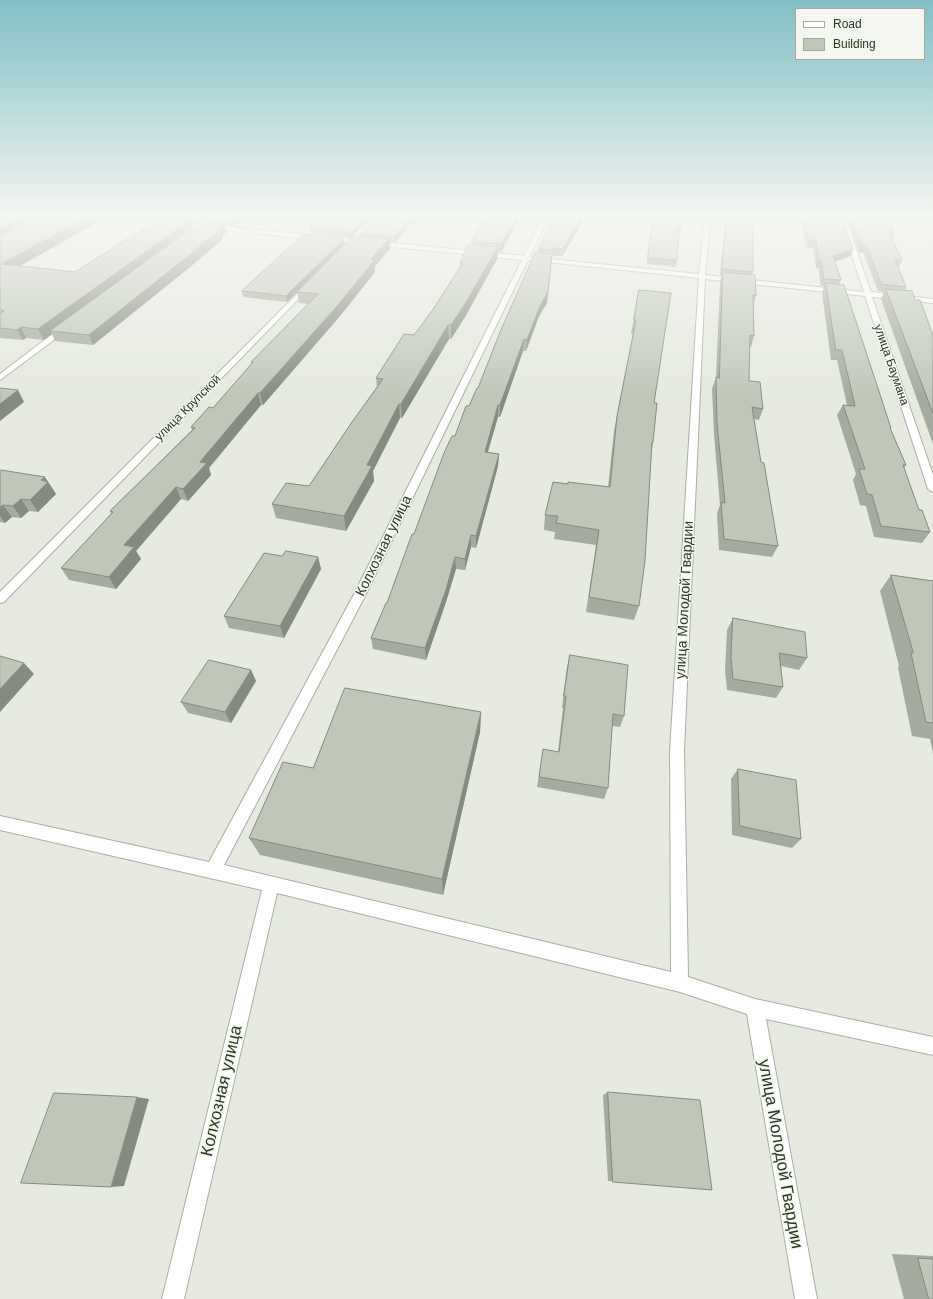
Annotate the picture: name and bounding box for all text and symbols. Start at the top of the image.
legend [795,8,925,60]
text: Road [833,17,862,31]
text: Building [833,37,876,51]
street label: улица Баумана [870,323,912,407]
street label: улица Крупской [152,372,224,444]
street label: Колхозная улица [352,493,416,599]
street label: улица Молодой Гвардии [672,521,698,679]
street label: Колхозная улица [197,1024,247,1158]
street label: улица Молодой Гвардии [753,1058,807,1250]

